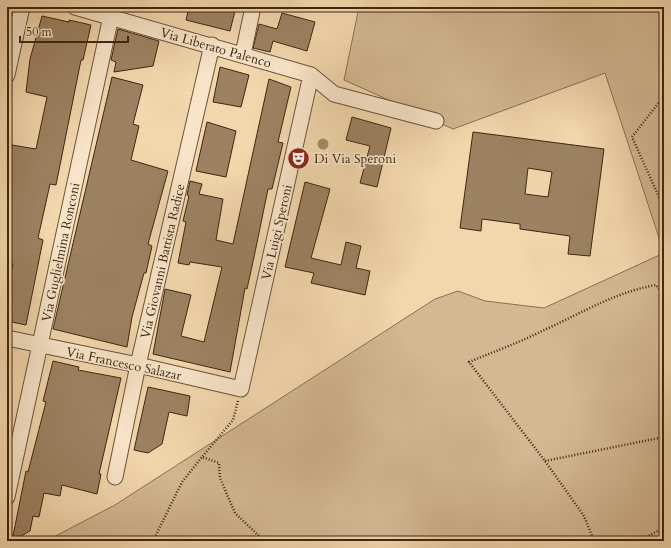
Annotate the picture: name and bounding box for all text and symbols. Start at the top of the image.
scale bar [20,18,128,44]
text: 50 m [26,24,53,40]
street label: Via Liberato Palenco [158,24,273,72]
theatre icon: Di Via Speroni [285,145,311,171]
place label: Di Via Speroni [314,150,397,168]
street label: Via Guglielmina Ronconi [37,181,85,323]
street label: Via Giovanni Battista Radice [136,182,190,340]
street label: Via Luigi Speroni [257,182,297,282]
street label: Via Francesco Salazar [65,343,183,385]

